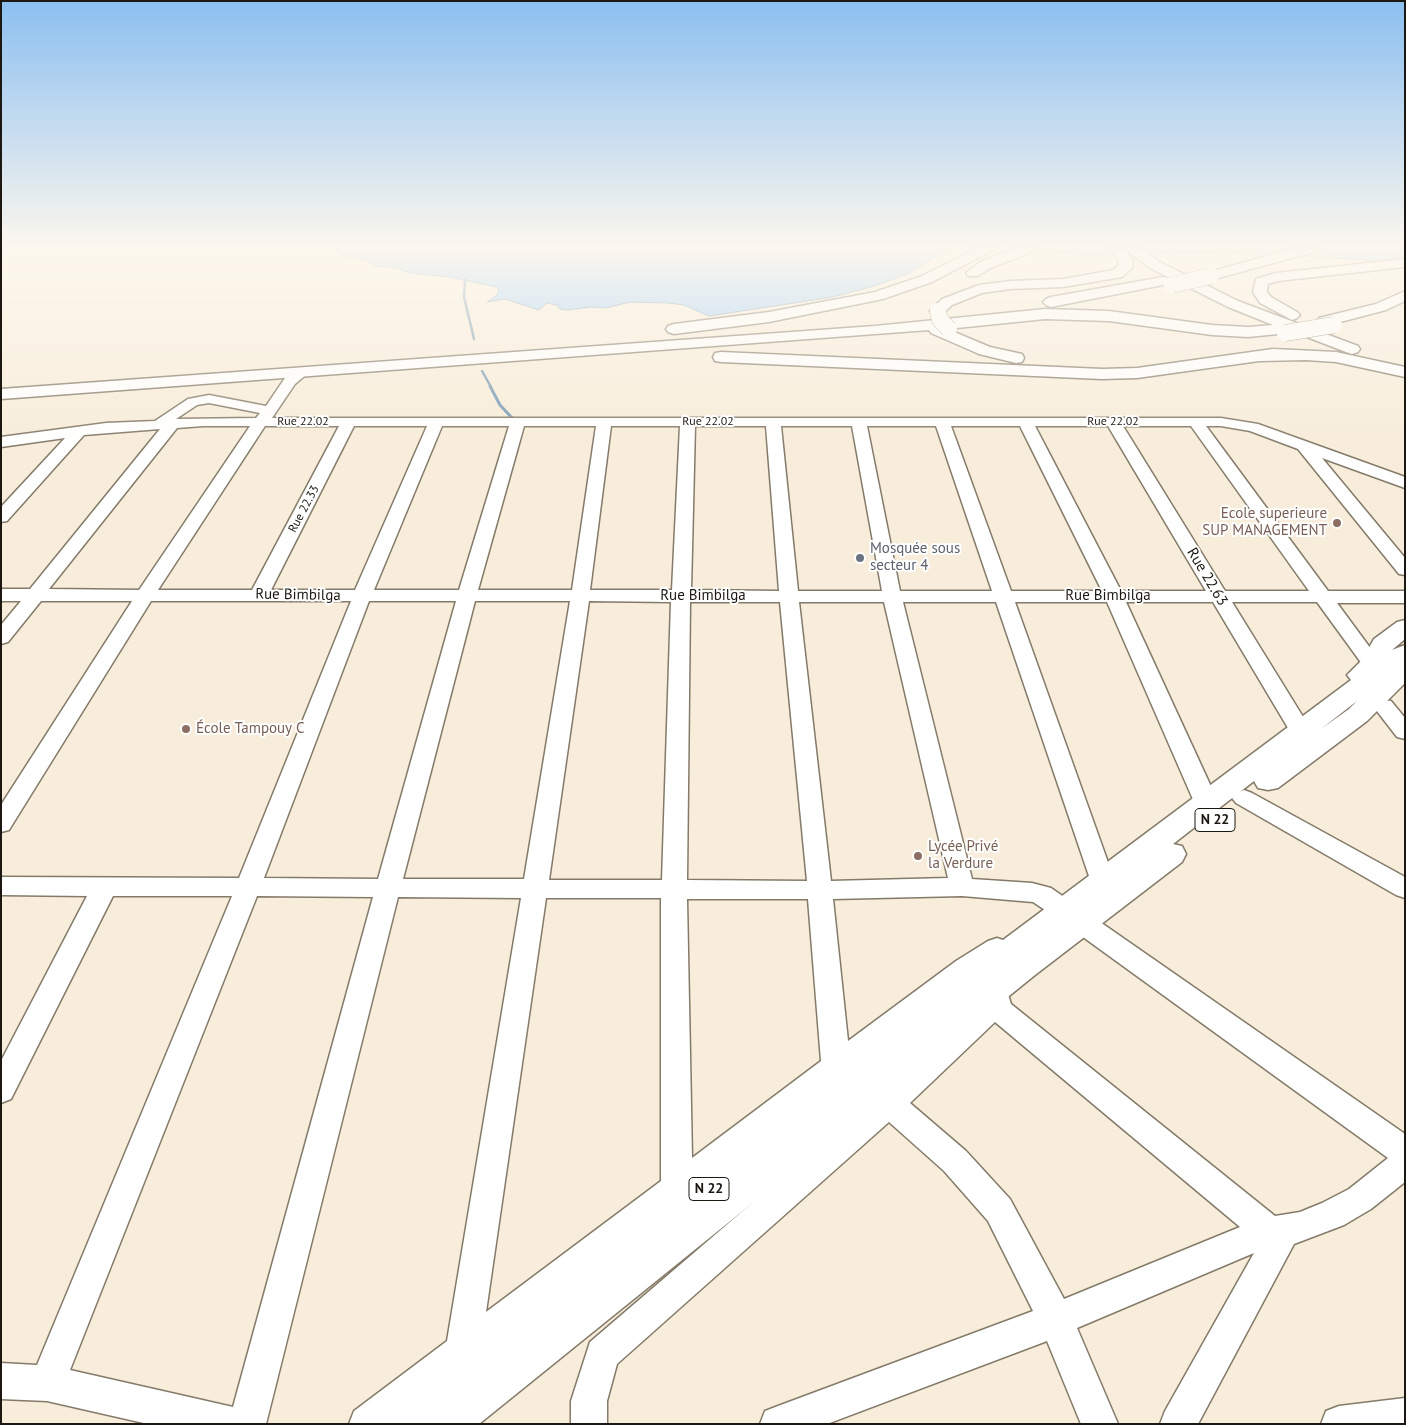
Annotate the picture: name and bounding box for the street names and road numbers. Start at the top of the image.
street label: Rue 22.02 [277,415,329,429]
street label: Rue 22.02 [682,415,734,429]
street label: Rue 22.02 [1087,415,1139,429]
street label: Rue 22.33 [286,483,322,535]
street label: Rue 22.63 [1183,545,1231,609]
street label: Rue Bimbilga [255,585,341,605]
street label: Rue Bimbilga [660,587,746,605]
street label: Rue Bimbilga [1065,587,1151,605]
road number: N 22 [1195,808,1235,832]
road number: N 22 [689,1178,729,1200]

